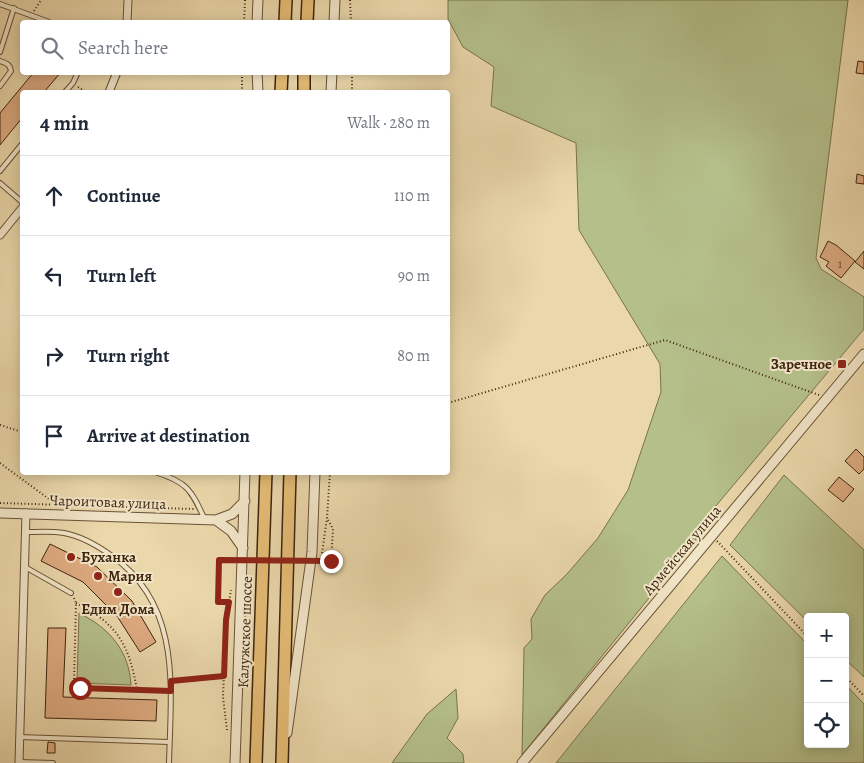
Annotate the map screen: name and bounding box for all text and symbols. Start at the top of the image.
search box [20,20,450,75]
icon: search [38,34,66,62]
text: Search here [78,35,168,61]
text: 4 min [40,109,89,137]
text: Walk · 280 m [347,112,430,134]
icon: ahead [40,182,68,210]
text: Continue [87,183,161,209]
text: 110 m [394,185,430,207]
house number: 1 [838,256,842,272]
icon: left [40,262,68,290]
text: Turn left [87,263,156,289]
text: 90 m [398,265,430,287]
icon: right [40,342,68,370]
text: Turn right [87,343,169,369]
text: 80 m [397,345,430,367]
place label: Заречное [771,354,832,374]
marker: Заречное [836,358,848,370]
icon: arrive [40,422,68,450]
text: Arrive at destination [87,423,250,449]
street label: Чароитовая улица [49,490,167,514]
street label: Армейская улица [638,501,726,600]
place label: Буханка [81,547,137,567]
route end [320,550,343,573]
marker: Буханка [65,551,77,563]
place label: Мария [108,566,152,586]
marker: Мария [92,570,104,582]
street label: Калужское шоссе [233,575,257,688]
marker: Едим Дома [112,586,124,598]
place label: Едим Дома [81,599,156,619]
map controls [804,613,849,748]
button: + [804,613,849,658]
button: − [804,658,849,703]
route start [69,677,92,700]
button: locate [804,703,849,748]

